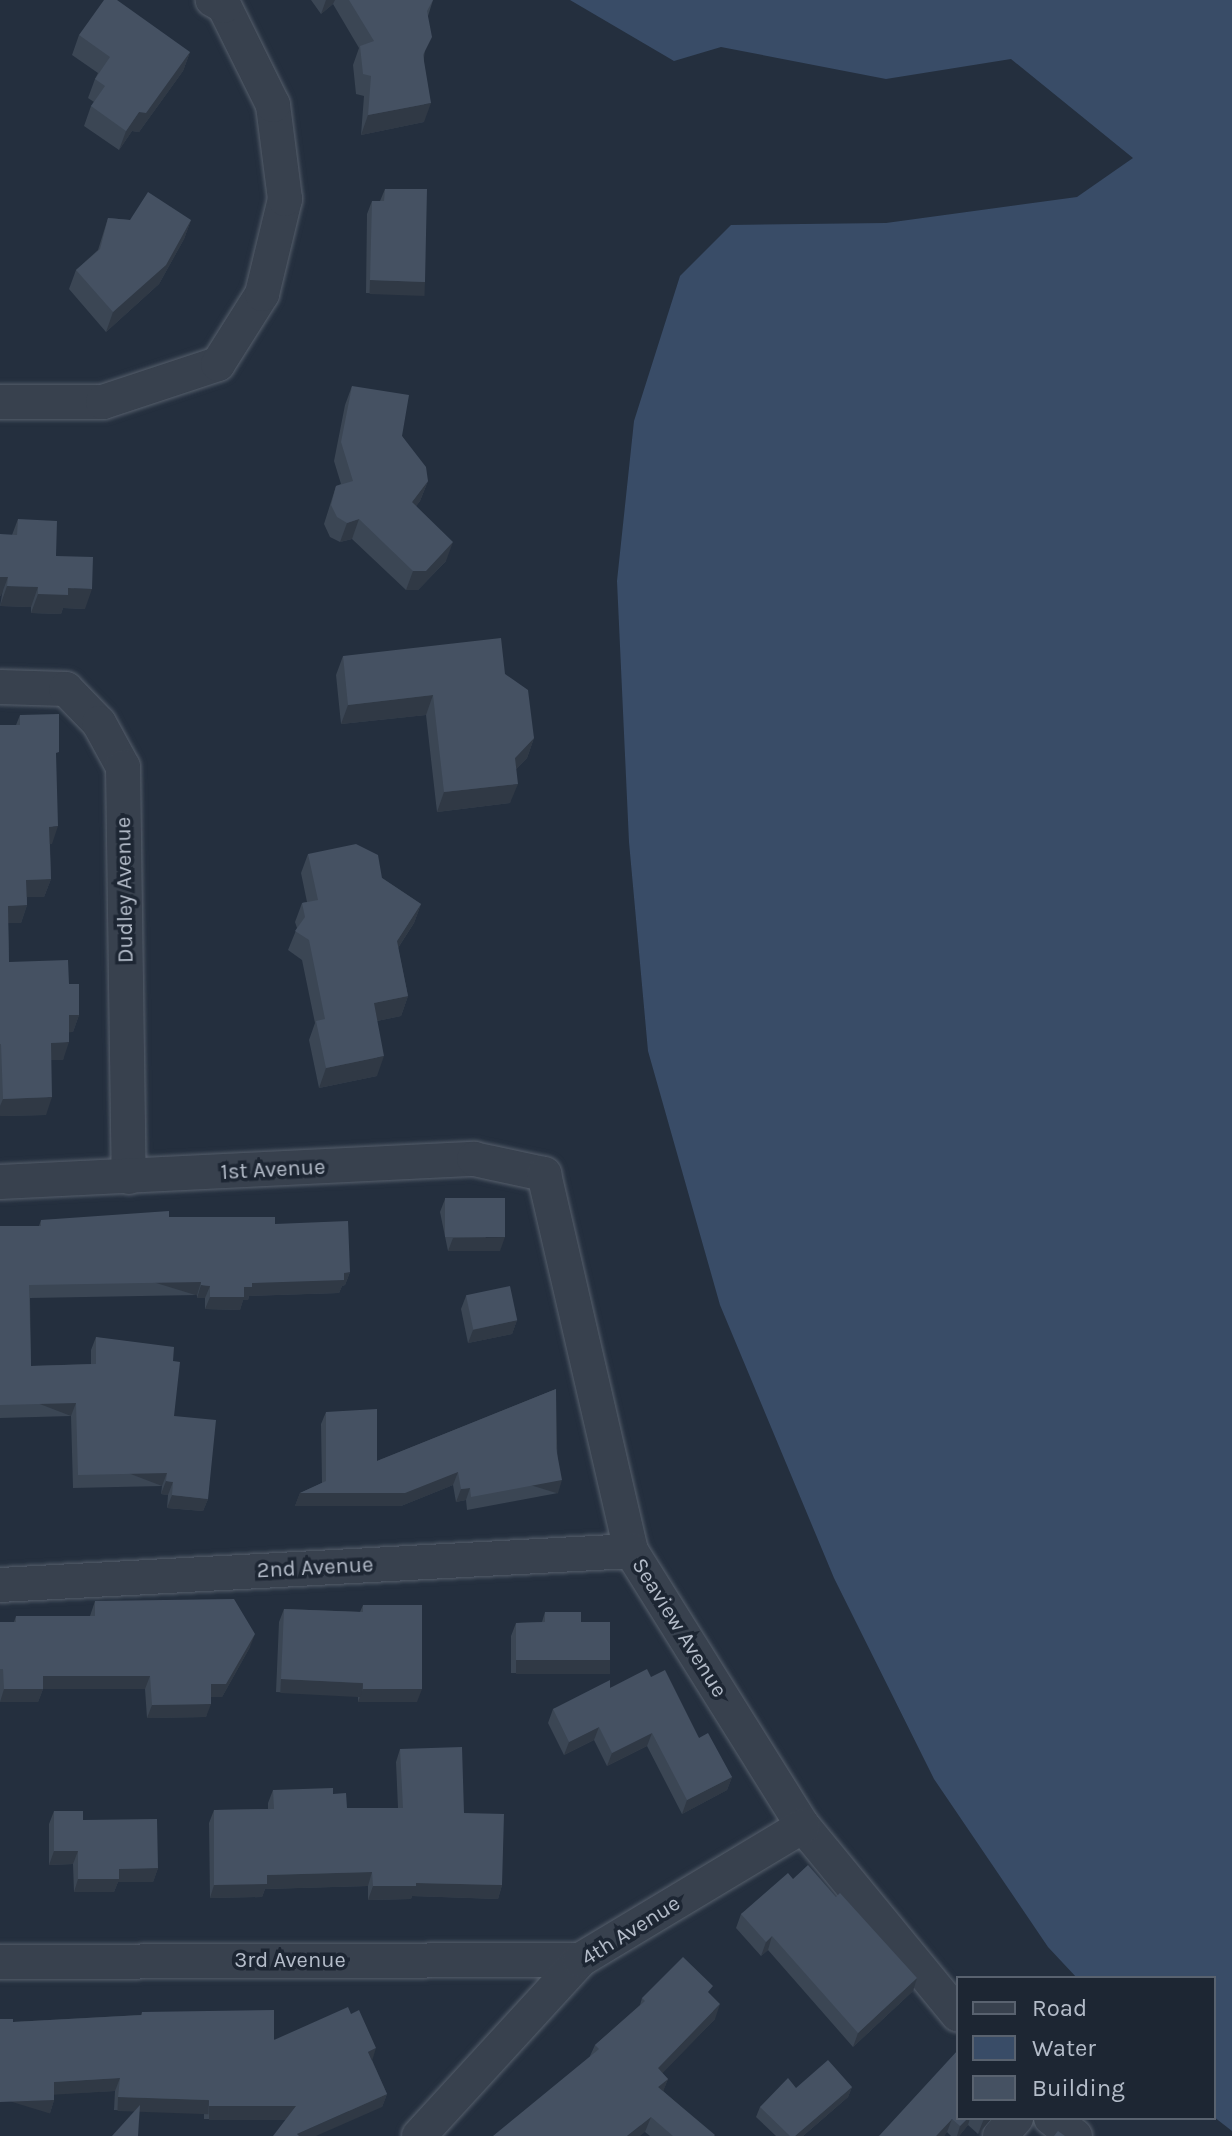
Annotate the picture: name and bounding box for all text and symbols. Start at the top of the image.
street label: Dudley Avenue [111,817,139,963]
street label: 1st Avenue [220,1154,326,1186]
street label: 2nd Avenue [256,1552,374,1584]
street label: Seaview Avenue [626,1554,732,1702]
street label: 4th Avenue [577,1890,685,1972]
street label: 3rd Avenue [234,1948,346,1974]
legend [956,1976,1216,2120]
text: Road [1032,1994,1087,2022]
text: Water [1032,2034,1096,2062]
text: Building [1032,2074,1125,2102]

